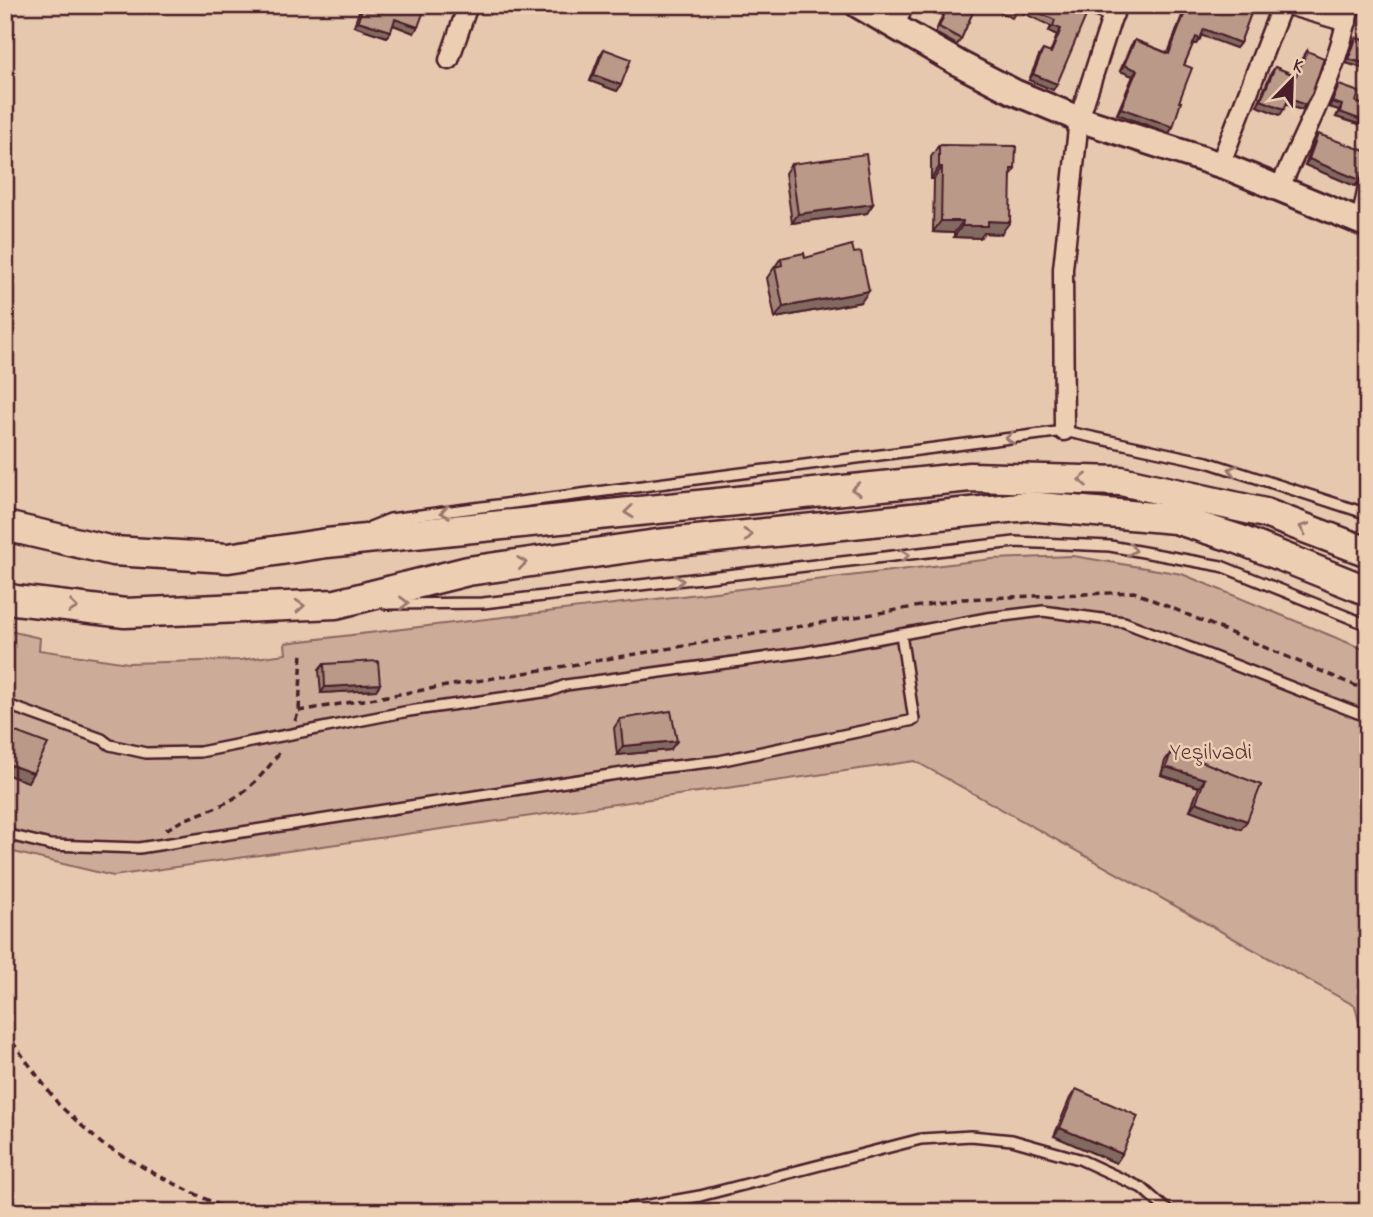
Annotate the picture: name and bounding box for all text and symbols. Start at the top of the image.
north arrow [1258,46,1328,116]
text: K [1288,52,1308,81]
one-way arrow [1005,431,1016,446]
one-way arrow [1227,464,1240,478]
one-way arrow [1077,472,1087,488]
one-way arrow [850,481,861,496]
one-way arrow [439,505,451,520]
one-way arrow [624,505,635,520]
one-way arrow [1298,522,1310,536]
one-way arrow [742,527,754,542]
one-way arrow [1126,542,1138,557]
one-way arrow [900,548,911,563]
one-way arrow [517,556,528,571]
one-way arrow [674,574,685,589]
one-way arrow [399,596,410,611]
one-way arrow [294,598,305,613]
one-way arrow [67,600,78,615]
park label: Yeşilvadi [1170,736,1252,771]

